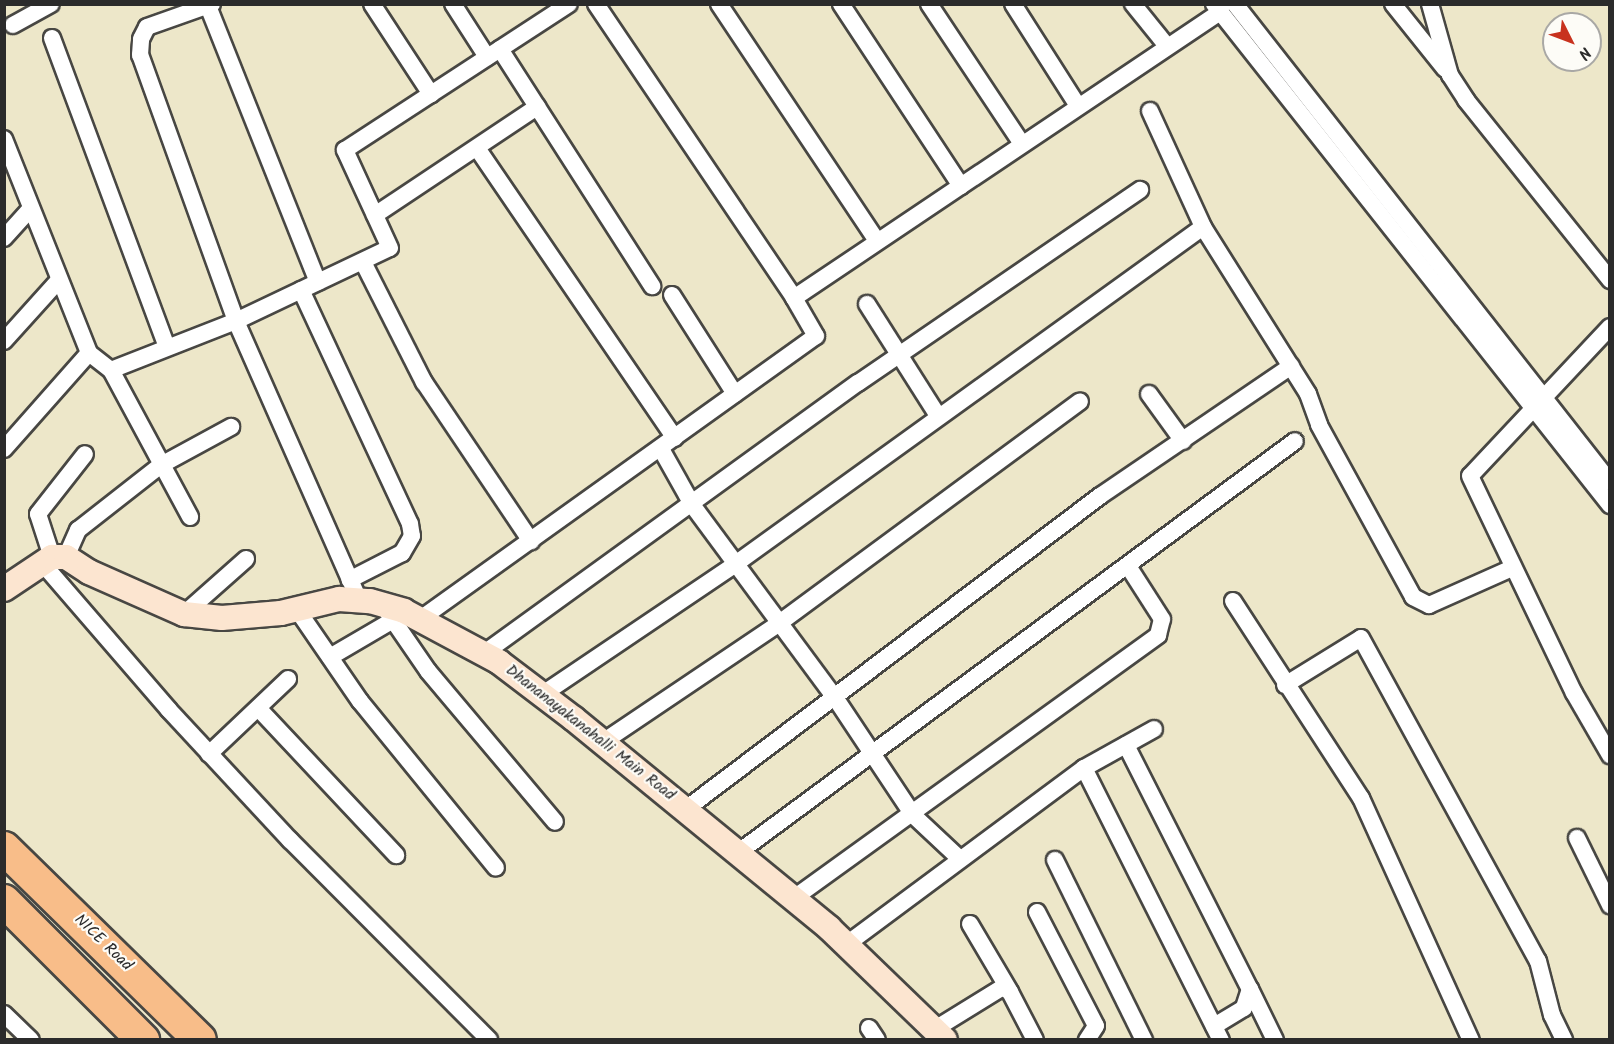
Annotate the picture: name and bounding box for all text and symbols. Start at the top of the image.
north arrow [1542,12,1602,72]
text: N [1572,41,1597,65]
street label: Dhananayakanahalli Main Road [501,661,679,805]
street label: NICE Road [70,911,136,975]

